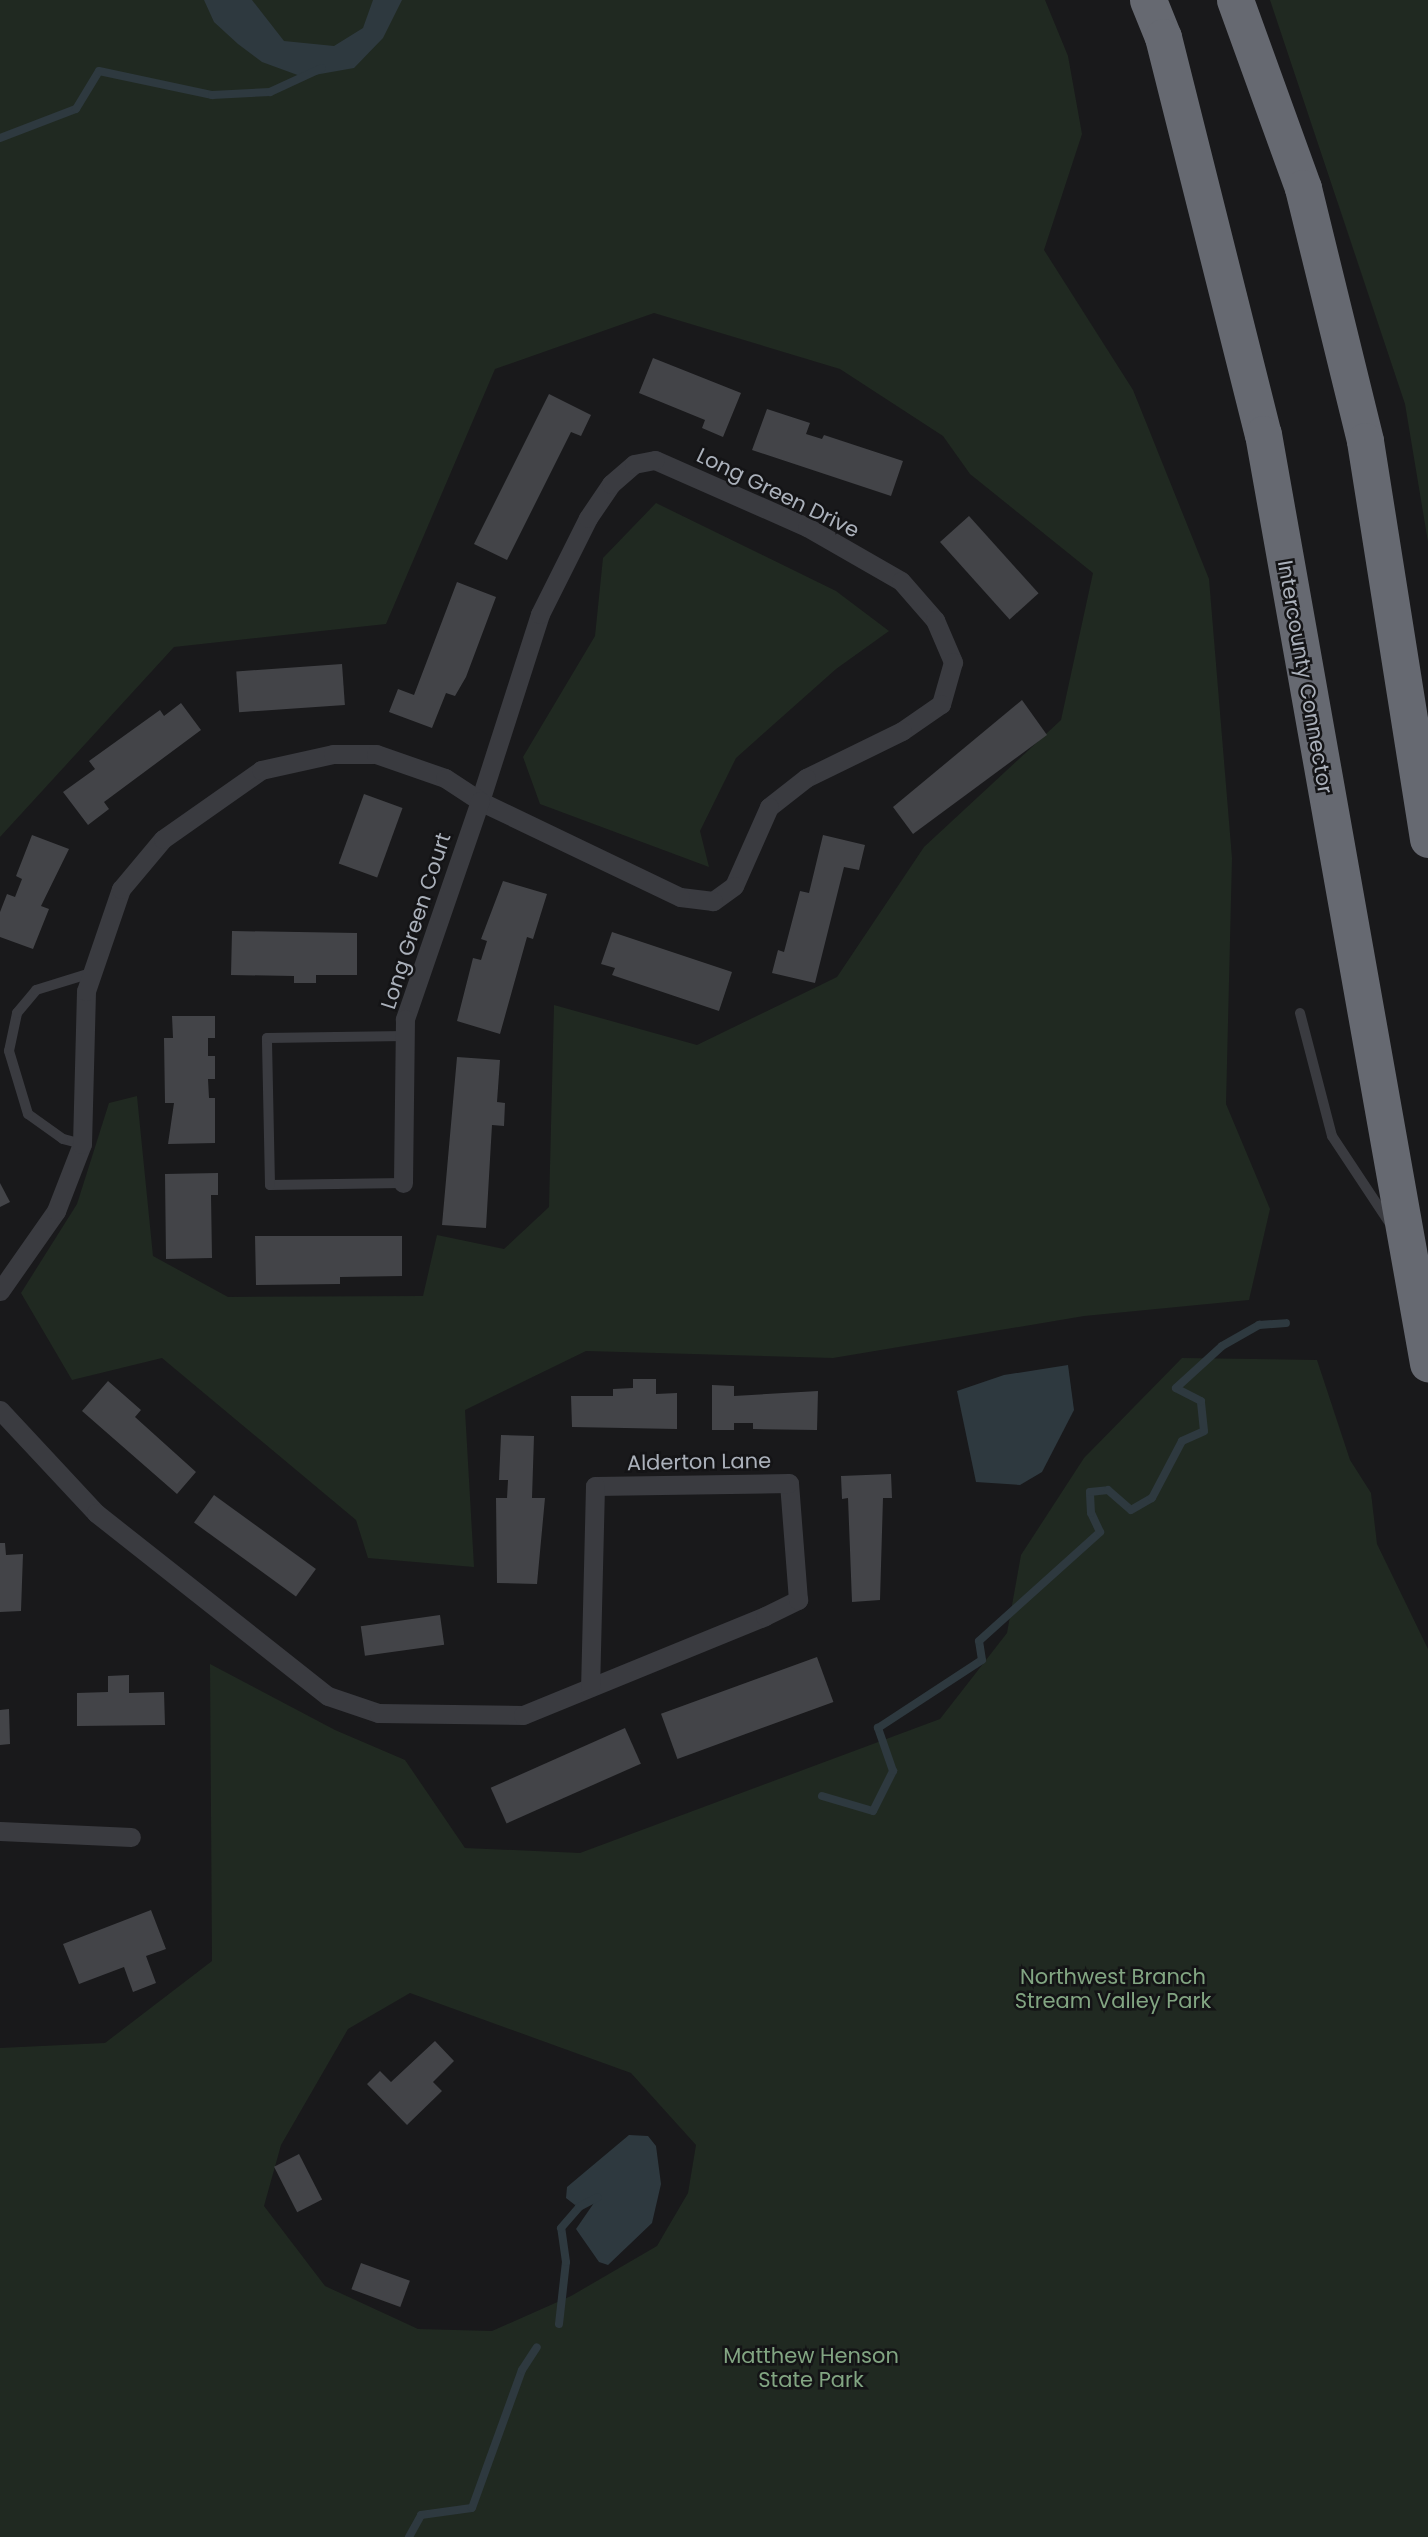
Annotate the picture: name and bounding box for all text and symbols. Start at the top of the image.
street label: Long Green Drive [693,443,863,543]
street label: Intercounty Connector [1272,558,1338,796]
street label: Long Green Court [376,830,456,1012]
street label: Alderton Lane [627,1448,771,1476]
park label: Northwest Branch Stream Valley Park [1015,1964,1211,2014]
park label: Matthew Henson State Park [723,2343,899,2393]

